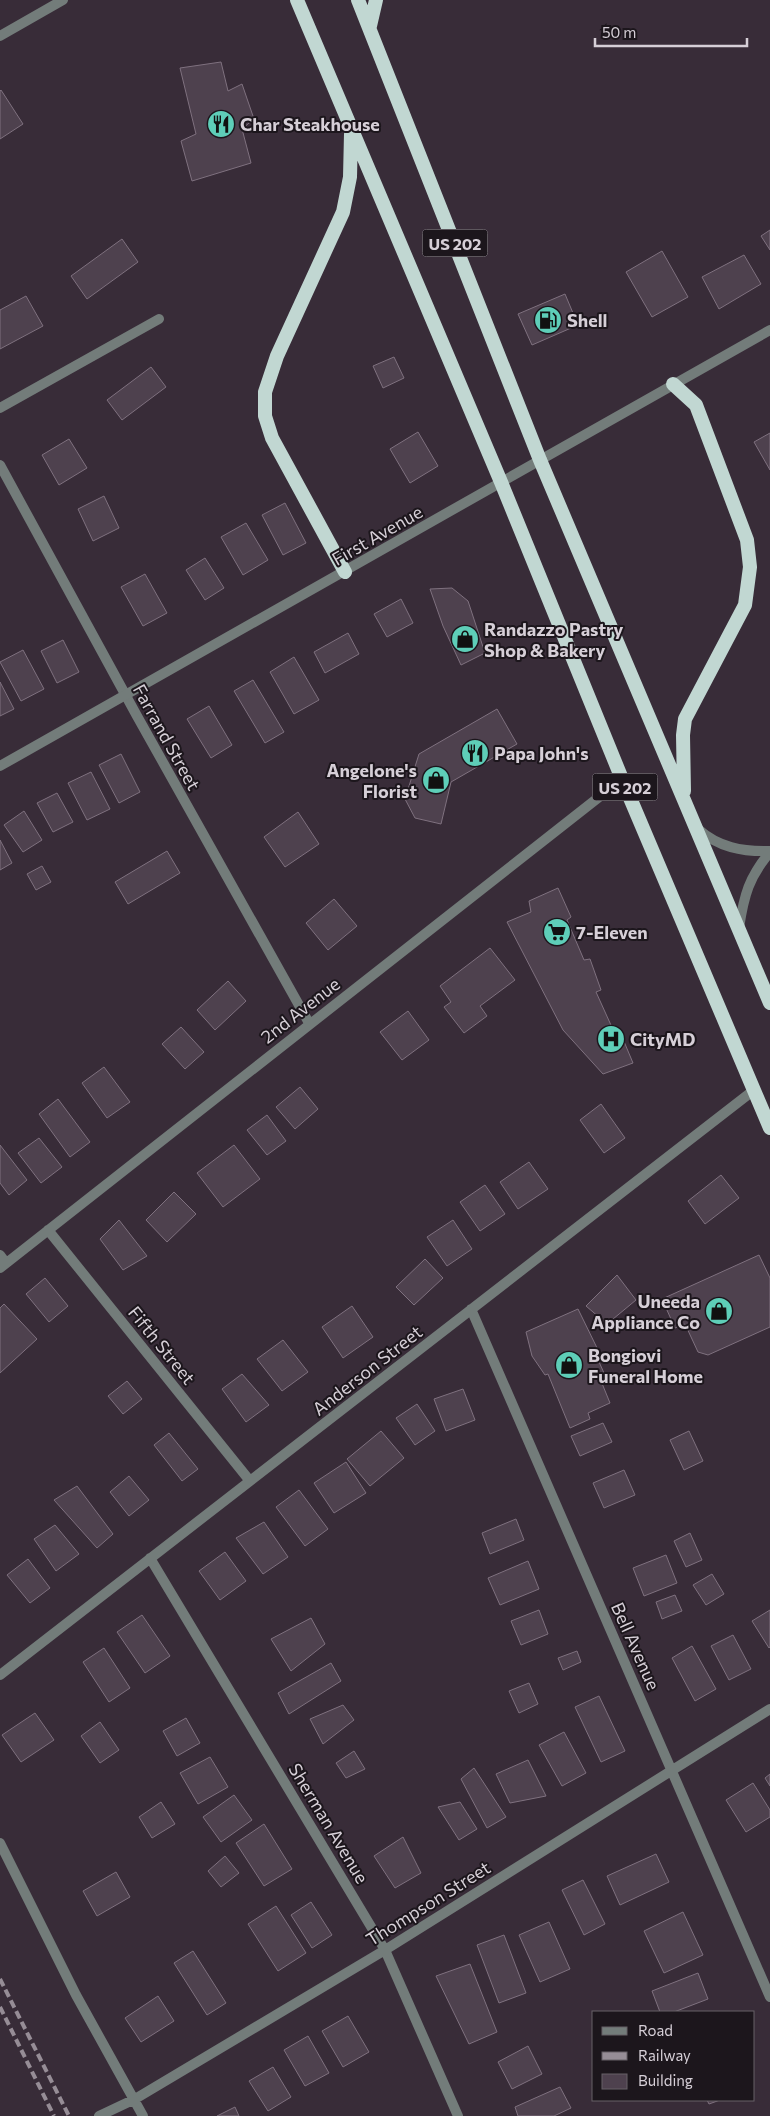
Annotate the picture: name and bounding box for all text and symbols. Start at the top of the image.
scale bar [595,15,748,47]
text: 50 m [602,23,636,41]
restaurant icon: Char Steakhouse [206,109,236,139]
place label: Char Steakhouse [240,113,380,135]
road number: US 202 [422,230,488,256]
fuel station icon: Shell [533,305,563,335]
place label: Shell [567,309,608,331]
street label: First Avenue [328,500,426,570]
place label: Randazzo Pastry Shop & Bakery [484,618,623,661]
shop icon: Randazzo Pastry Shop & Bakery [450,624,480,654]
street label: Farrand Street [129,680,205,794]
restaurant icon: Papa John's [460,738,490,768]
place label: Papa John's [494,742,589,764]
place label: Angelone's Florist [326,759,417,802]
shop icon: Angelone's Florist [421,765,451,795]
road number: US 202 [592,774,658,800]
supermarket icon: 7-Eleven [542,917,572,947]
place label: 7-Eleven [576,921,648,943]
street label: 2nd Avenue [256,972,344,1048]
hospital icon: CityMD [596,1024,626,1054]
place label: CityMD [630,1028,695,1050]
place label: Uneeda Appliance Co [591,1290,700,1333]
shop icon: Uneeda Appliance Co [704,1296,734,1326]
street label: Fifth Street [124,1302,200,1388]
street label: Anderson Street [308,1320,426,1420]
place label: Bongiovi Funeral Home [588,1344,703,1387]
shop icon: Bongiovi Funeral Home [554,1350,584,1380]
street label: Bell Avenue [607,1599,665,1693]
street label: Sherman Avenue [284,1759,374,1887]
street label: Thompson Street [362,1856,494,1950]
legend [592,2011,755,2101]
text: Road [638,2021,673,2039]
text: Railway [638,2046,691,2064]
text: Building [638,2071,693,2089]

